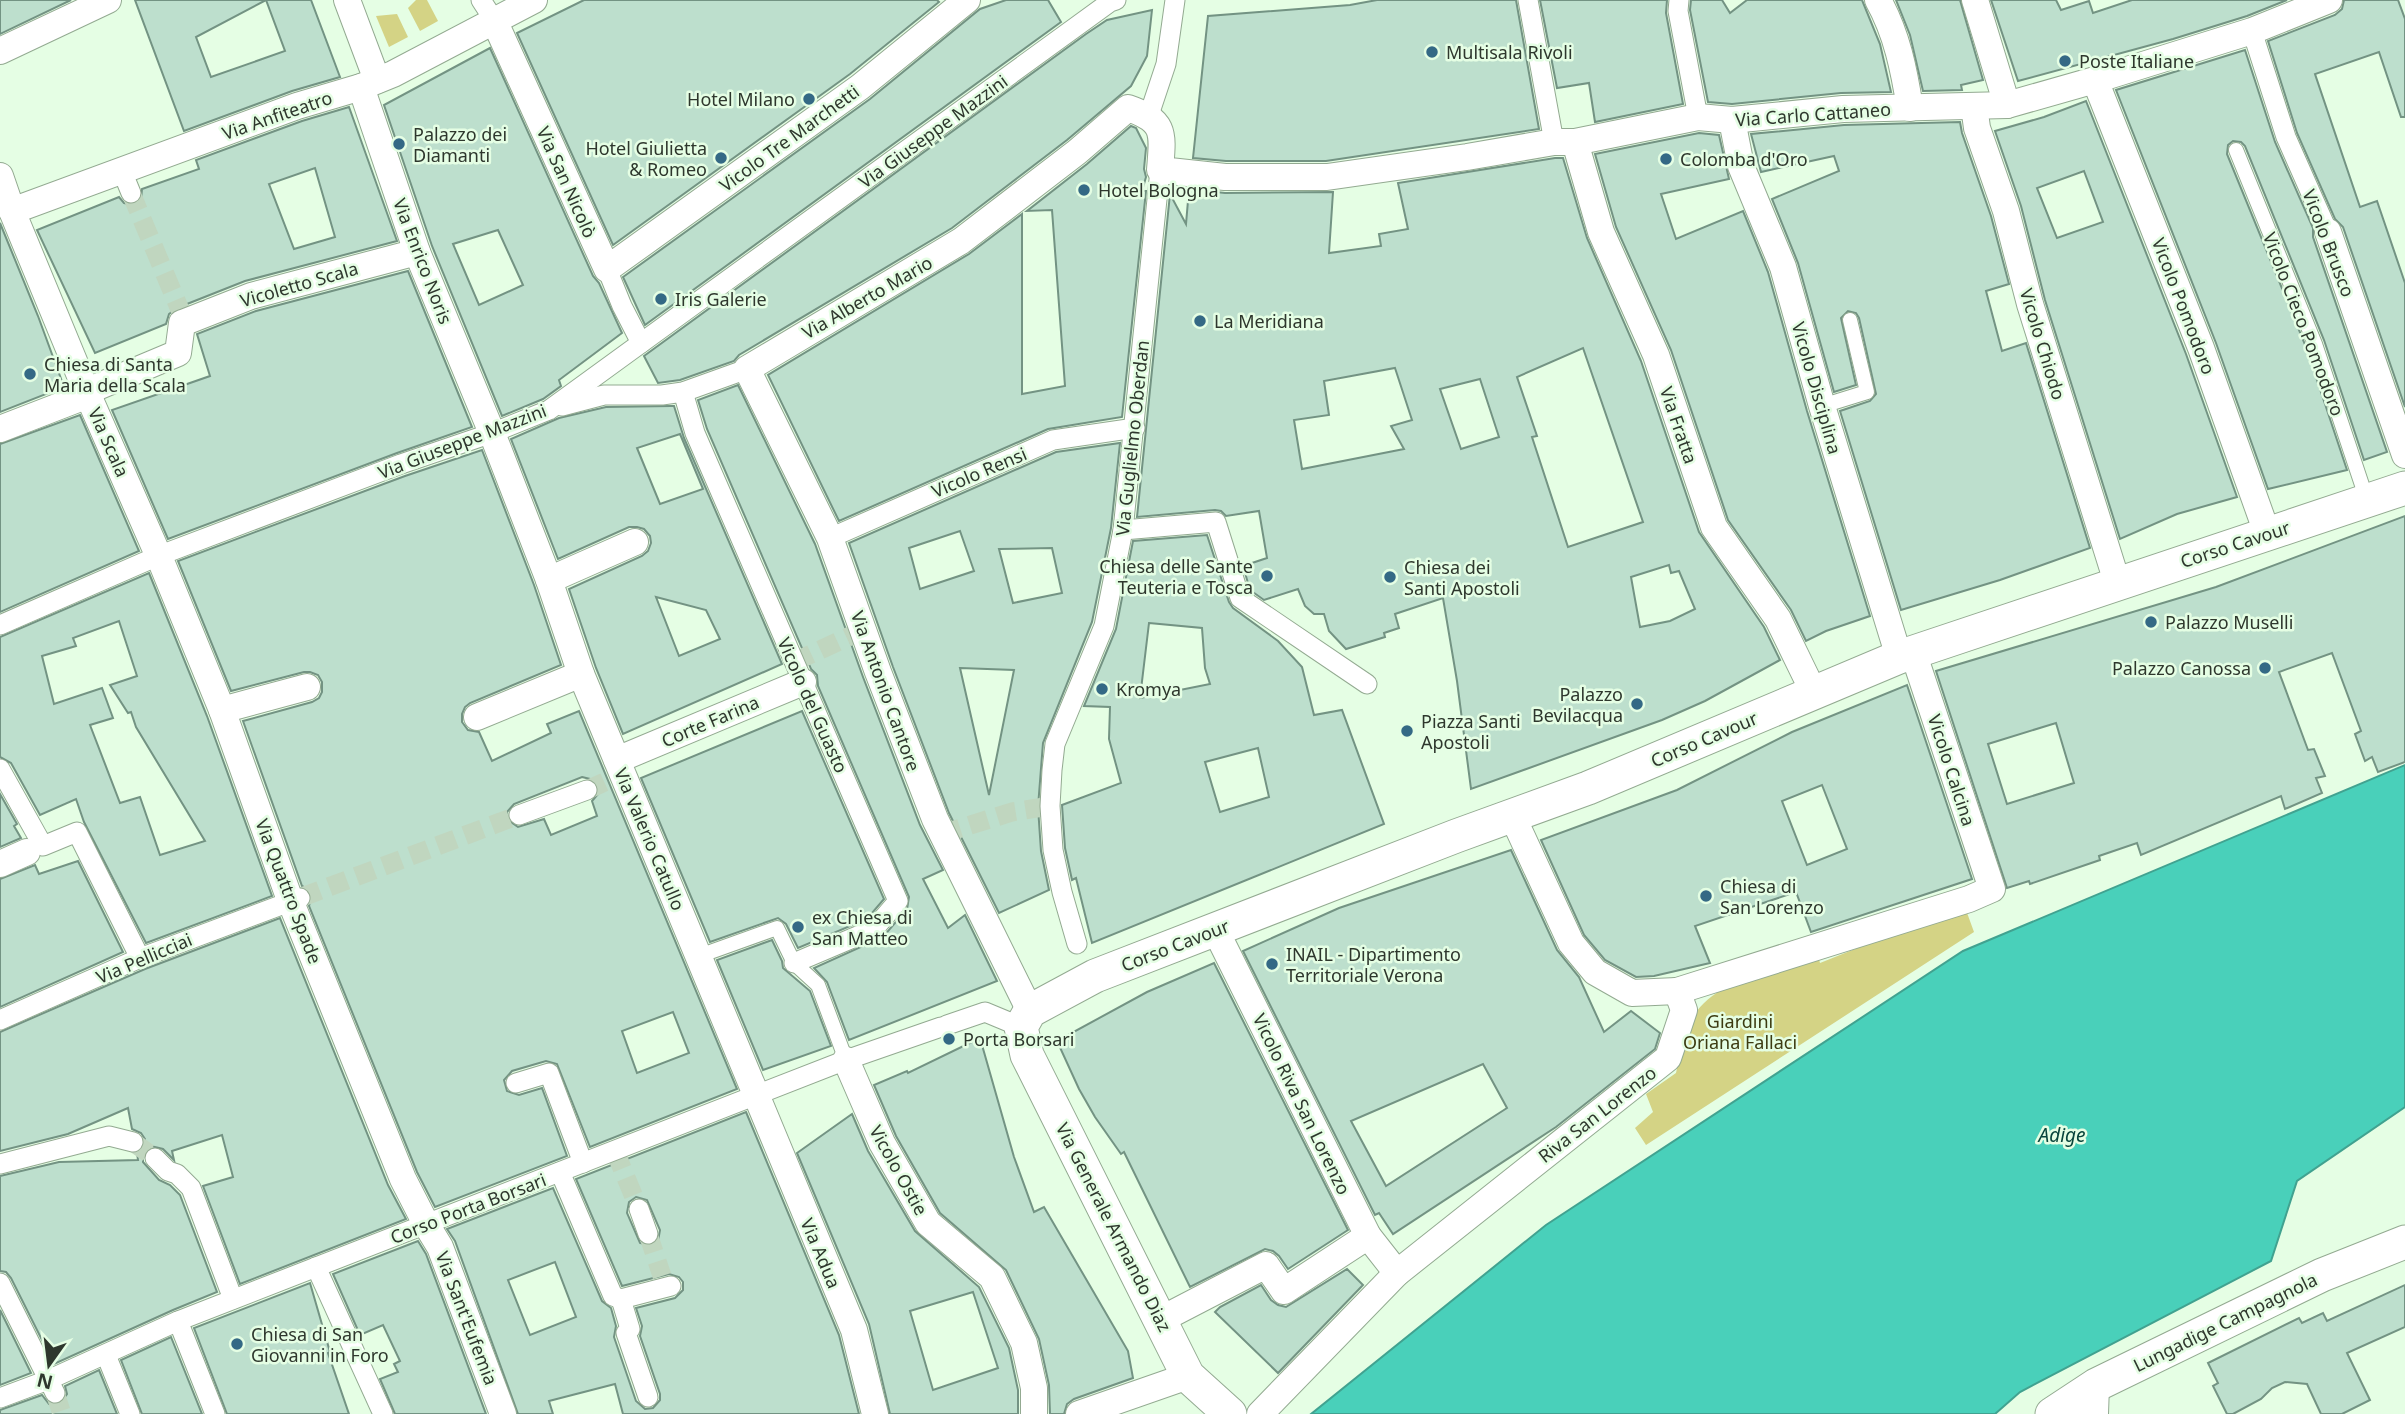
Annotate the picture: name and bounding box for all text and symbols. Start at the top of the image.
place label: Multisala Rivoli [1446,40,1573,64]
marker: Multisala Rivoli [1424,44,1440,60]
place label: Poste Italiane [2079,49,2194,73]
marker: Poste Italiane [2057,53,2073,69]
street label: Via Giuseppe Mazzini [854,69,1012,193]
street label: Vicolo Tre Marchetti [714,79,864,197]
street label: Via Anfiteatro [219,85,335,145]
place label: Hotel Milano [687,87,795,111]
marker: Hotel Milano [801,91,817,107]
street label: Via Carlo Cattaneo [1734,97,1892,131]
place label: Palazzo dei Diamanti [413,122,507,167]
street label: Via San Nicolò [532,123,602,241]
marker: Palazzo dei Diamanti [391,136,407,152]
place label: Hotel Giulietta & Romeo [585,136,707,181]
place label: Colomba d'Oro [1680,147,1808,171]
marker: Hotel Giulietta & Romeo [713,150,729,166]
marker: Colomba d'Oro [1658,151,1674,167]
place label: Hotel Bologna [1098,178,1219,202]
marker: Hotel Bologna [1076,182,1092,198]
street label: Vicolo Brusco [2297,186,2361,300]
street label: Via Enrico Noris [388,195,458,327]
street label: Vicolo Cieco Pomodoro [2258,229,2350,419]
street label: Vicolo Pomodoro [2147,234,2221,378]
street label: Via Alberto Mario [798,250,936,344]
street label: Vicoletto Scala [237,256,361,312]
street label: Vicolo Chiodo [2015,285,2071,403]
place label: Iris Galerie [675,287,767,311]
marker: Iris Galerie [653,291,669,307]
place label: La Meridiana [1214,309,1324,333]
marker: La Meridiana [1192,313,1208,329]
street label: Vicolo Disciplina [1787,319,1847,457]
street label: Via Guglielmo Oberdan [1110,339,1154,537]
place label: Chiesa di Santa Maria della Scala [44,352,186,397]
marker: Chiesa di Santa Maria della Scala [22,366,38,382]
street label: Via Fratta [1655,383,1703,467]
street label: Via Giuseppe Mazzini [374,398,550,484]
street label: Via Scala [83,404,135,480]
street label: Vicolo Rensi [928,441,1030,503]
street label: Corso Cavour [2177,515,2293,573]
place label: Chiesa delle Sante Teuteria e Tosca [1099,554,1253,599]
place label: Chiesa dei Santi Apostoli [1404,555,1520,600]
marker: Chiesa delle Sante Teuteria e Tosca [1259,568,1275,584]
marker: Chiesa dei Santi Apostoli [1382,569,1398,585]
street label: Via Antonio Cantore [846,608,926,774]
place label: Palazzo Muselli [2165,610,2293,634]
marker: Palazzo Muselli [2143,614,2159,630]
street label: Vicolo del Guasto [772,633,854,777]
place label: Palazzo Canossa [2112,656,2251,680]
marker: Palazzo Canossa [2257,660,2273,676]
place label: Kromya [1116,677,1181,701]
marker: Kromya [1094,681,1110,697]
place label: Palazzo Bevilacqua [1532,682,1623,727]
street label: Corte Farina [658,690,762,752]
marker: Palazzo Bevilacqua [1629,696,1645,712]
street label: Corso Cavour [1647,705,1762,772]
place label: Piazza Santi Apostoli [1421,709,1521,754]
street label: Vicolo Calcina [1923,711,1981,829]
marker: Piazza Santi Apostoli [1399,723,1415,739]
street label: Via Valerio Catullo [609,764,691,914]
street label: Via Quattro Spade [250,815,328,967]
place label: Chiesa di San Lorenzo [1720,874,1824,919]
marker: Chiesa di San Lorenzo [1698,888,1714,904]
place label: ex Chiesa di San Matteo [812,905,912,950]
street label: Corso Cavour [1118,913,1233,977]
marker: ex Chiesa di San Matteo [790,919,806,935]
street label: Via Pellicciai [92,927,196,989]
place label: INAIL - Dipartimento Territoriale Verona [1286,942,1461,987]
marker: INAIL - Dipartimento Territoriale Verona [1264,956,1280,972]
street label: Vicolo Riva San Lorenzo [1248,1009,1356,1199]
park label: Giardini Oriana Fallaci [1683,1009,1797,1054]
place label: Porta Borsari [963,1027,1074,1051]
marker: Porta Borsari [941,1031,957,1047]
street label: Riva San Lorenzo [1533,1060,1661,1168]
street label: Via Generale Armando Diaz [1051,1118,1177,1336]
street label: Vicolo Ostie [864,1121,934,1219]
water label: Adige [2036,1122,2086,1148]
street label: Corso Porta Borsari [387,1167,549,1249]
street label: Via Adua [795,1214,847,1292]
street label: Via Sant'Eufemia [430,1248,504,1388]
street label: Lungadige Campagnola [2129,1267,2321,1377]
place label: Chiesa di San Giovanni in Foro [251,1322,389,1367]
north arrow [14,1330,84,1400]
marker: Chiesa di San Giovanni in Foro [229,1336,245,1352]
text: N [34,1367,56,1396]

